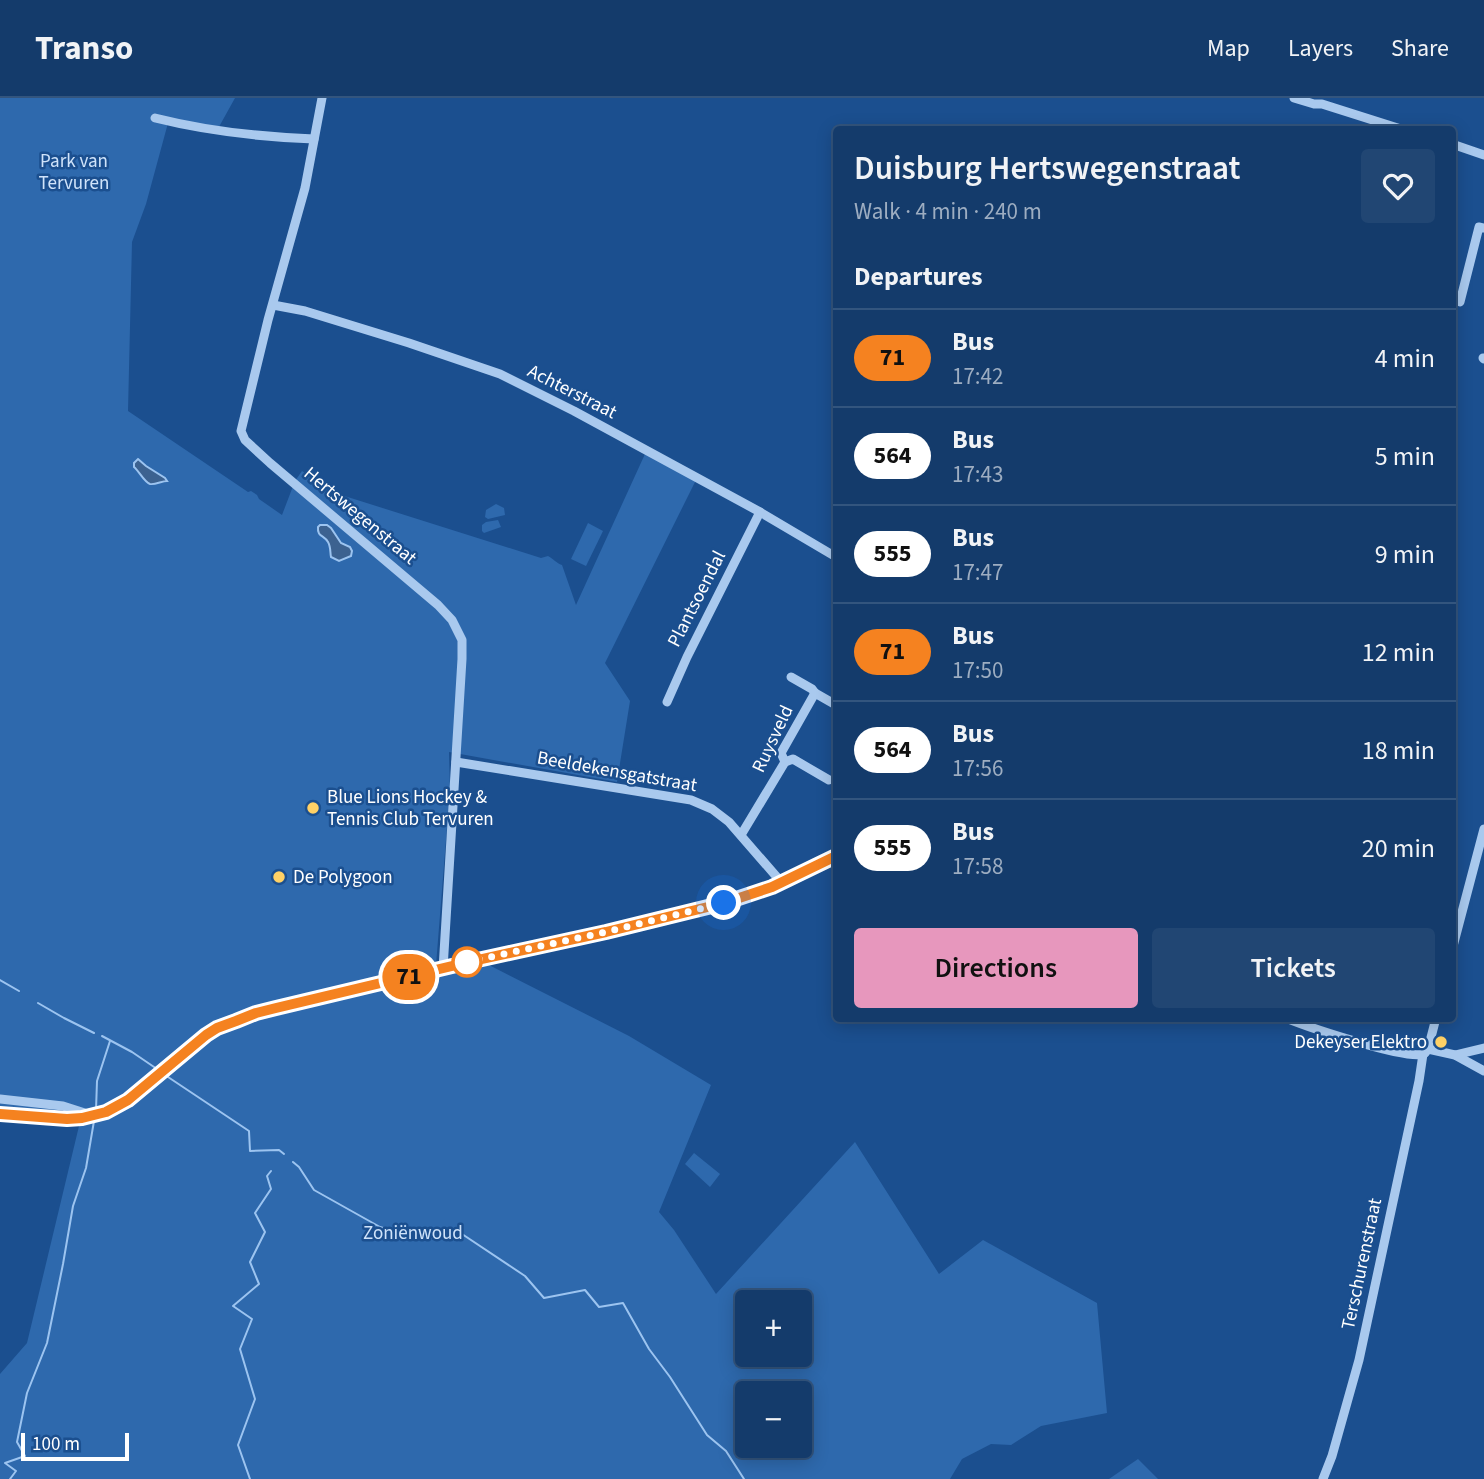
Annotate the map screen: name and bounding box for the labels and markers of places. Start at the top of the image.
place label: Blue Lions Hockey & Tennis Club Tervuren [327,784,494,833]
marker: Blue Lions Hockey & Tennis Club Tervuren [305,800,321,816]
place label: De Polygoon [293,864,393,891]
marker: De Polygoon [271,869,287,885]
unlabelled marker [452,947,482,977]
place label: Dekeyser Elektro [1294,1029,1427,1056]
marker: Dekeyser Elektro [1433,1034,1449,1050]

